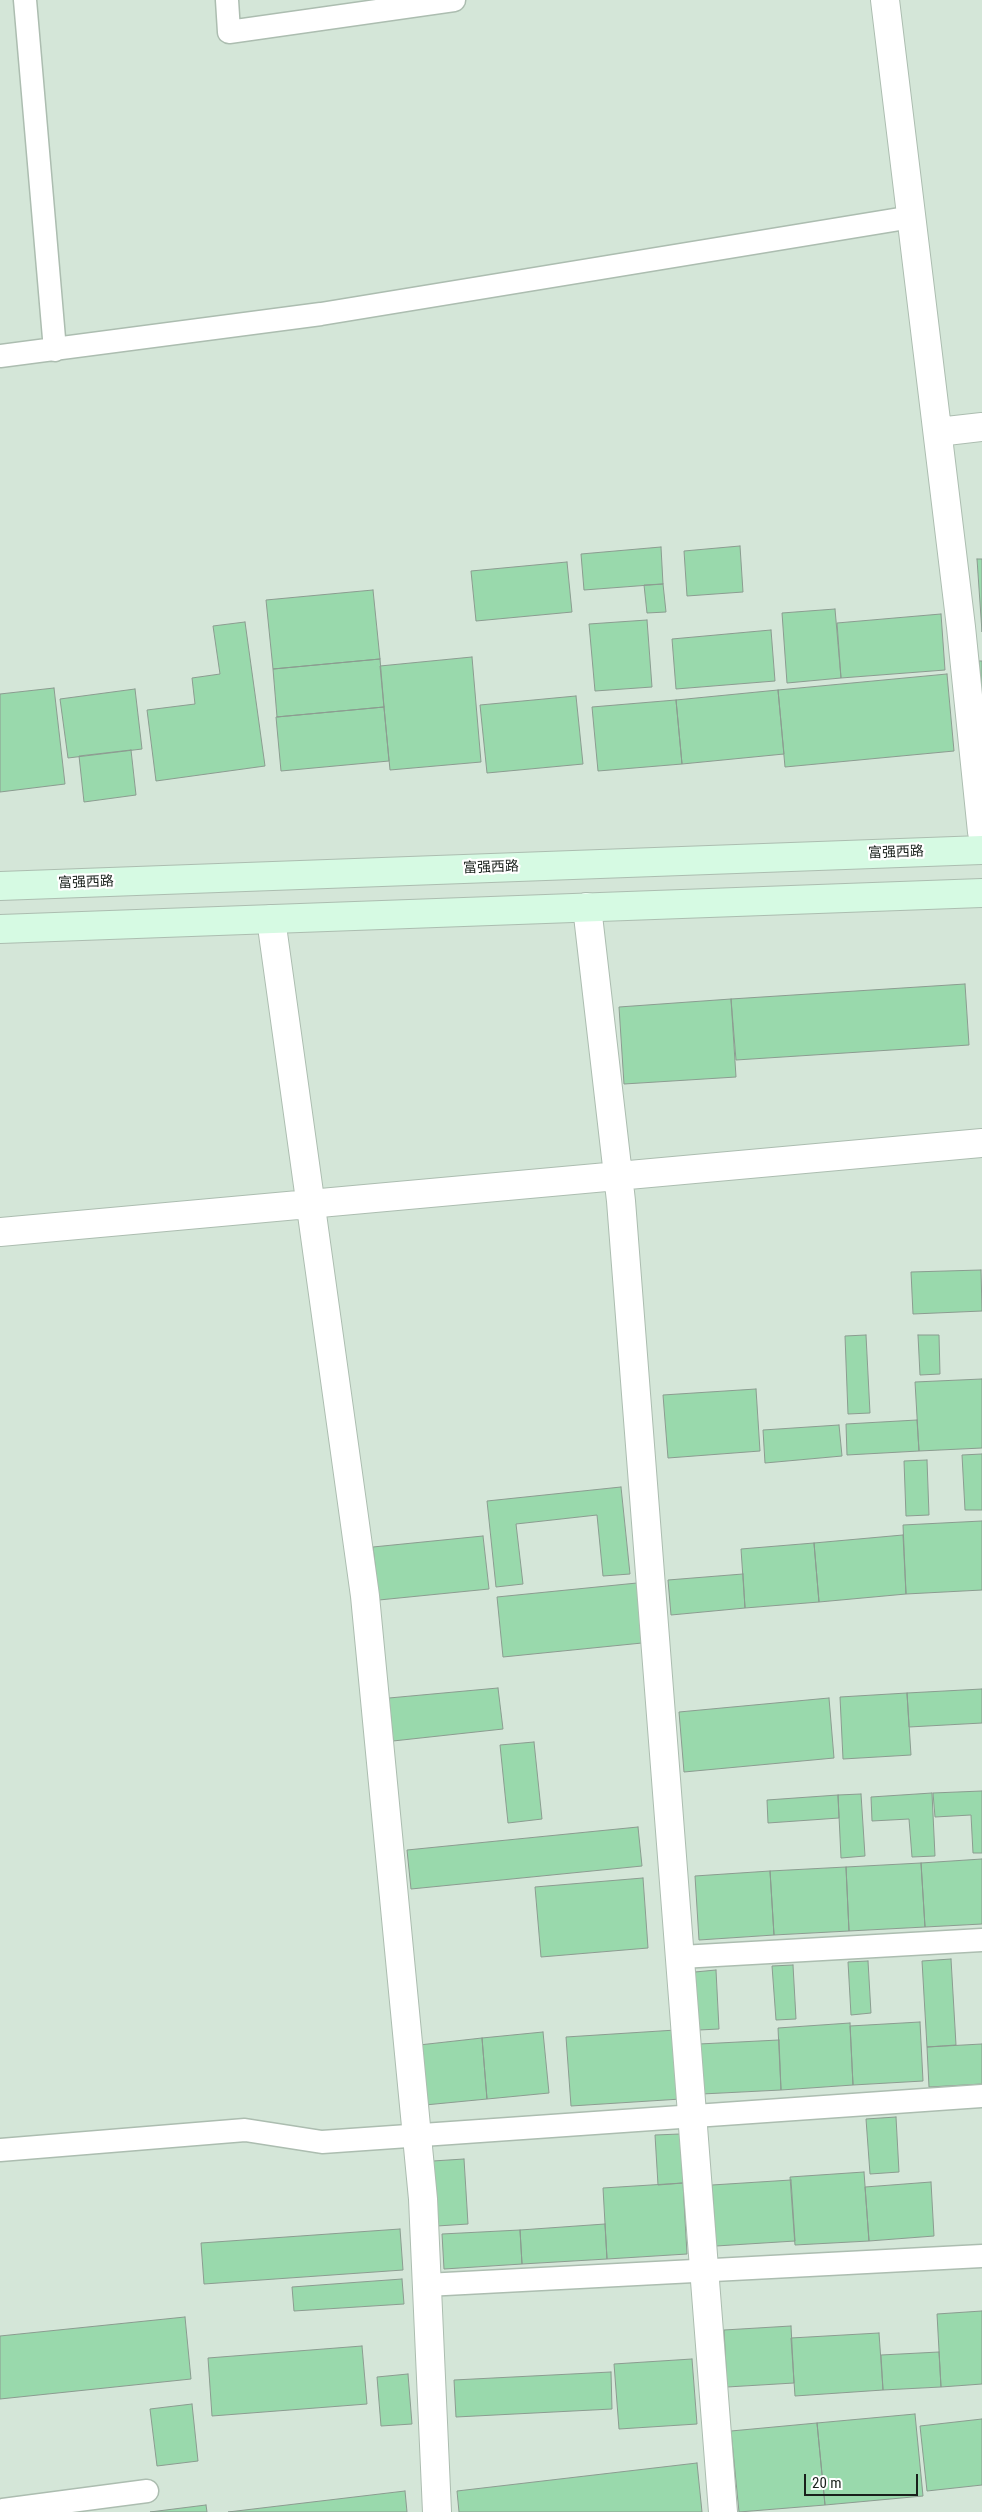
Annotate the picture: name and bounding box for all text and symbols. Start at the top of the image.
street label: 富强西路 [868,844,924,862]
street label: 富强西路 [463,859,519,877]
street label: 富强西路 [58,874,114,892]
scale bar [807,2464,921,2496]
text: 20 m [812,2474,842,2492]

